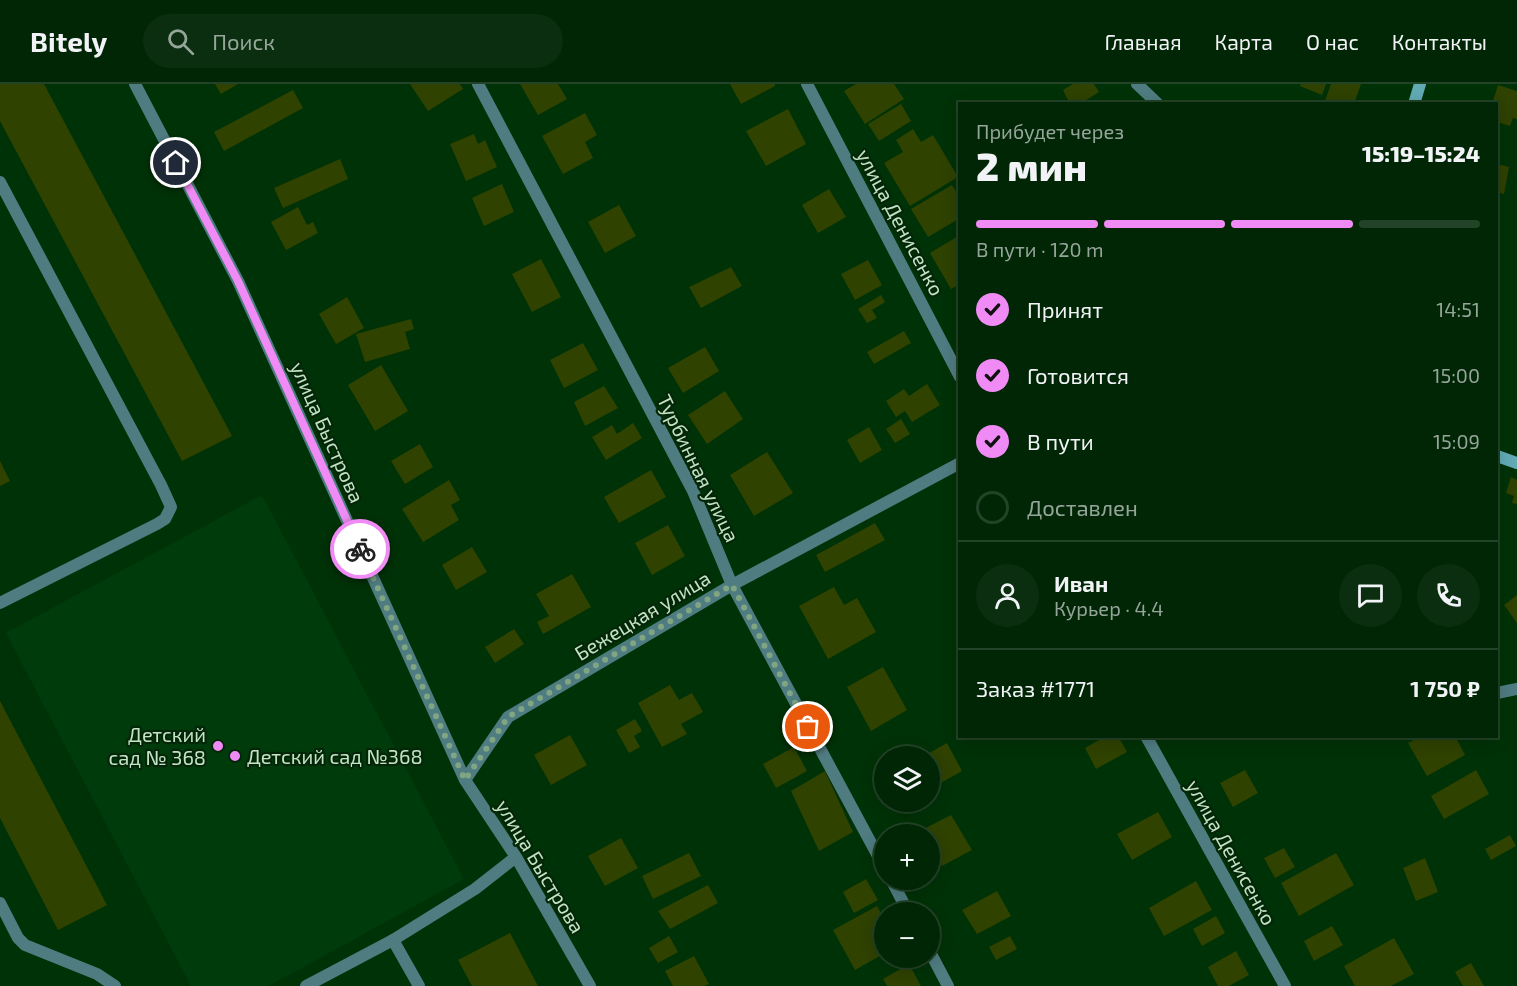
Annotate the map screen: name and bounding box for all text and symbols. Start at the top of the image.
search box [143,14,563,68]
text: Bitely [30,24,107,58]
icon: search [164,25,197,58]
text: Поиск [212,28,275,54]
text: Главная [1105,29,1182,54]
text: Карта [1215,29,1273,54]
text: О нас [1306,29,1359,54]
text: Контакты [1392,29,1487,54]
text: Прибудет через [976,119,1124,143]
pin [150,137,201,188]
text: 15:19–15:24 [1362,140,1480,166]
text: 2 мин [976,142,1087,189]
street label: улица Денисенко [851,145,950,300]
icon: home [159,146,192,179]
text: В пути · 120 m [976,237,1103,261]
icon: check [976,293,1009,326]
text: Принят [1027,296,1103,322]
text: 14:51 [1436,297,1480,321]
street label: улица Быстрова [285,358,370,507]
icon: check [976,359,1009,392]
text: Готовится [1027,362,1129,388]
text: 15:00 [1432,363,1480,387]
street label: Турбинная улица [652,390,745,546]
icon: check [976,425,1009,458]
text: В пути [1027,428,1094,454]
text: 15:09 [1433,429,1480,453]
text: Доставлен [1027,494,1138,520]
courier [330,519,390,579]
icon: bike [344,533,377,566]
button: person [976,564,1039,627]
button: chat [1339,564,1402,627]
button: phone [1417,564,1480,627]
street label: Бежецкая улица [570,565,715,666]
text: Иван [1054,570,1108,596]
text: Курьер · 4.4 [1054,596,1163,620]
text: Заказ #1771 [976,675,1095,701]
text: 1 750 ₽ [1410,675,1480,701]
pin [782,701,833,752]
icon: bag [791,710,824,743]
place label: Детский сад № 368 [108,722,206,769]
marker: Детский сад № 368 [211,739,225,753]
place label: Детский сад №368 [247,744,423,768]
map controls [874,746,940,968]
button: layers [874,746,940,812]
marker: Детский сад №368 [228,749,242,763]
street label: улица Денисенко [1181,775,1282,929]
street label: улица Быстрова [491,795,590,938]
button: + [874,824,940,890]
button: − [874,902,940,968]

